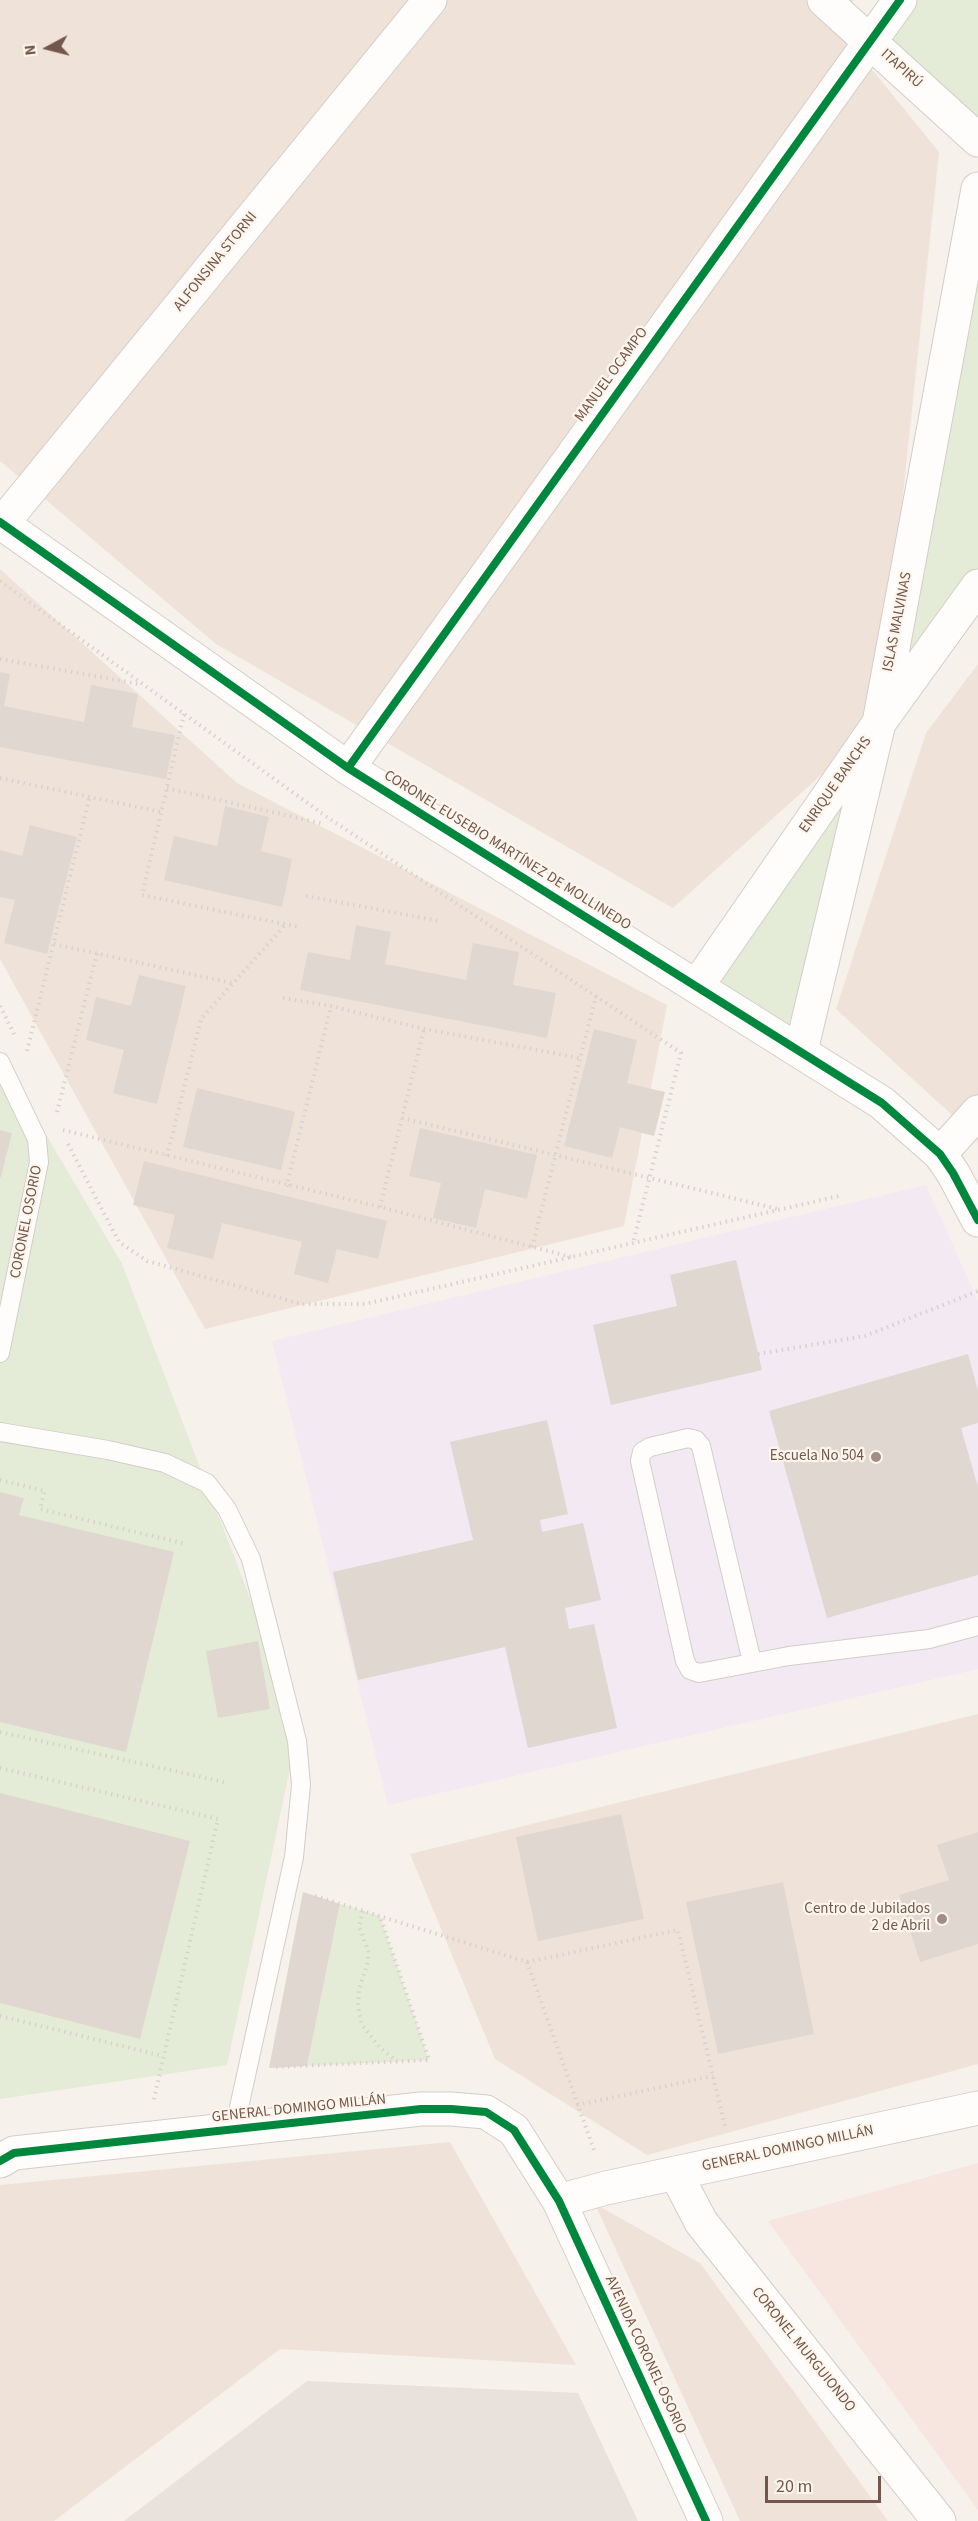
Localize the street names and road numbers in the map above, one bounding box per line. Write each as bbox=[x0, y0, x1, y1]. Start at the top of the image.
street label: ITAPIRÚ bbox=[876, 46, 926, 92]
street label: ALFONSINA STORNI bbox=[170, 209, 262, 315]
street label: MANUEL OCAMPO bbox=[572, 324, 652, 426]
street label: ISLAS MALVINAS bbox=[880, 571, 916, 673]
street label: ENRIQUE BANCHS bbox=[796, 733, 876, 837]
street label: CORONEL EUSEBIO MARTÍNEZ DE MOLLINEDO bbox=[380, 767, 634, 935]
street label: CORONEL OSORIO bbox=[7, 1164, 47, 1280]
street label: GENERAL DOMINGO MILLÁN bbox=[211, 2091, 387, 2127]
street label: GENERAL DOMINGO MILLÁN bbox=[701, 2122, 875, 2176]
street label: AVENIDA CORONEL OSORIO bbox=[600, 2273, 690, 2437]
street label: CORONEL MURGUIONDO bbox=[747, 2284, 859, 2416]

